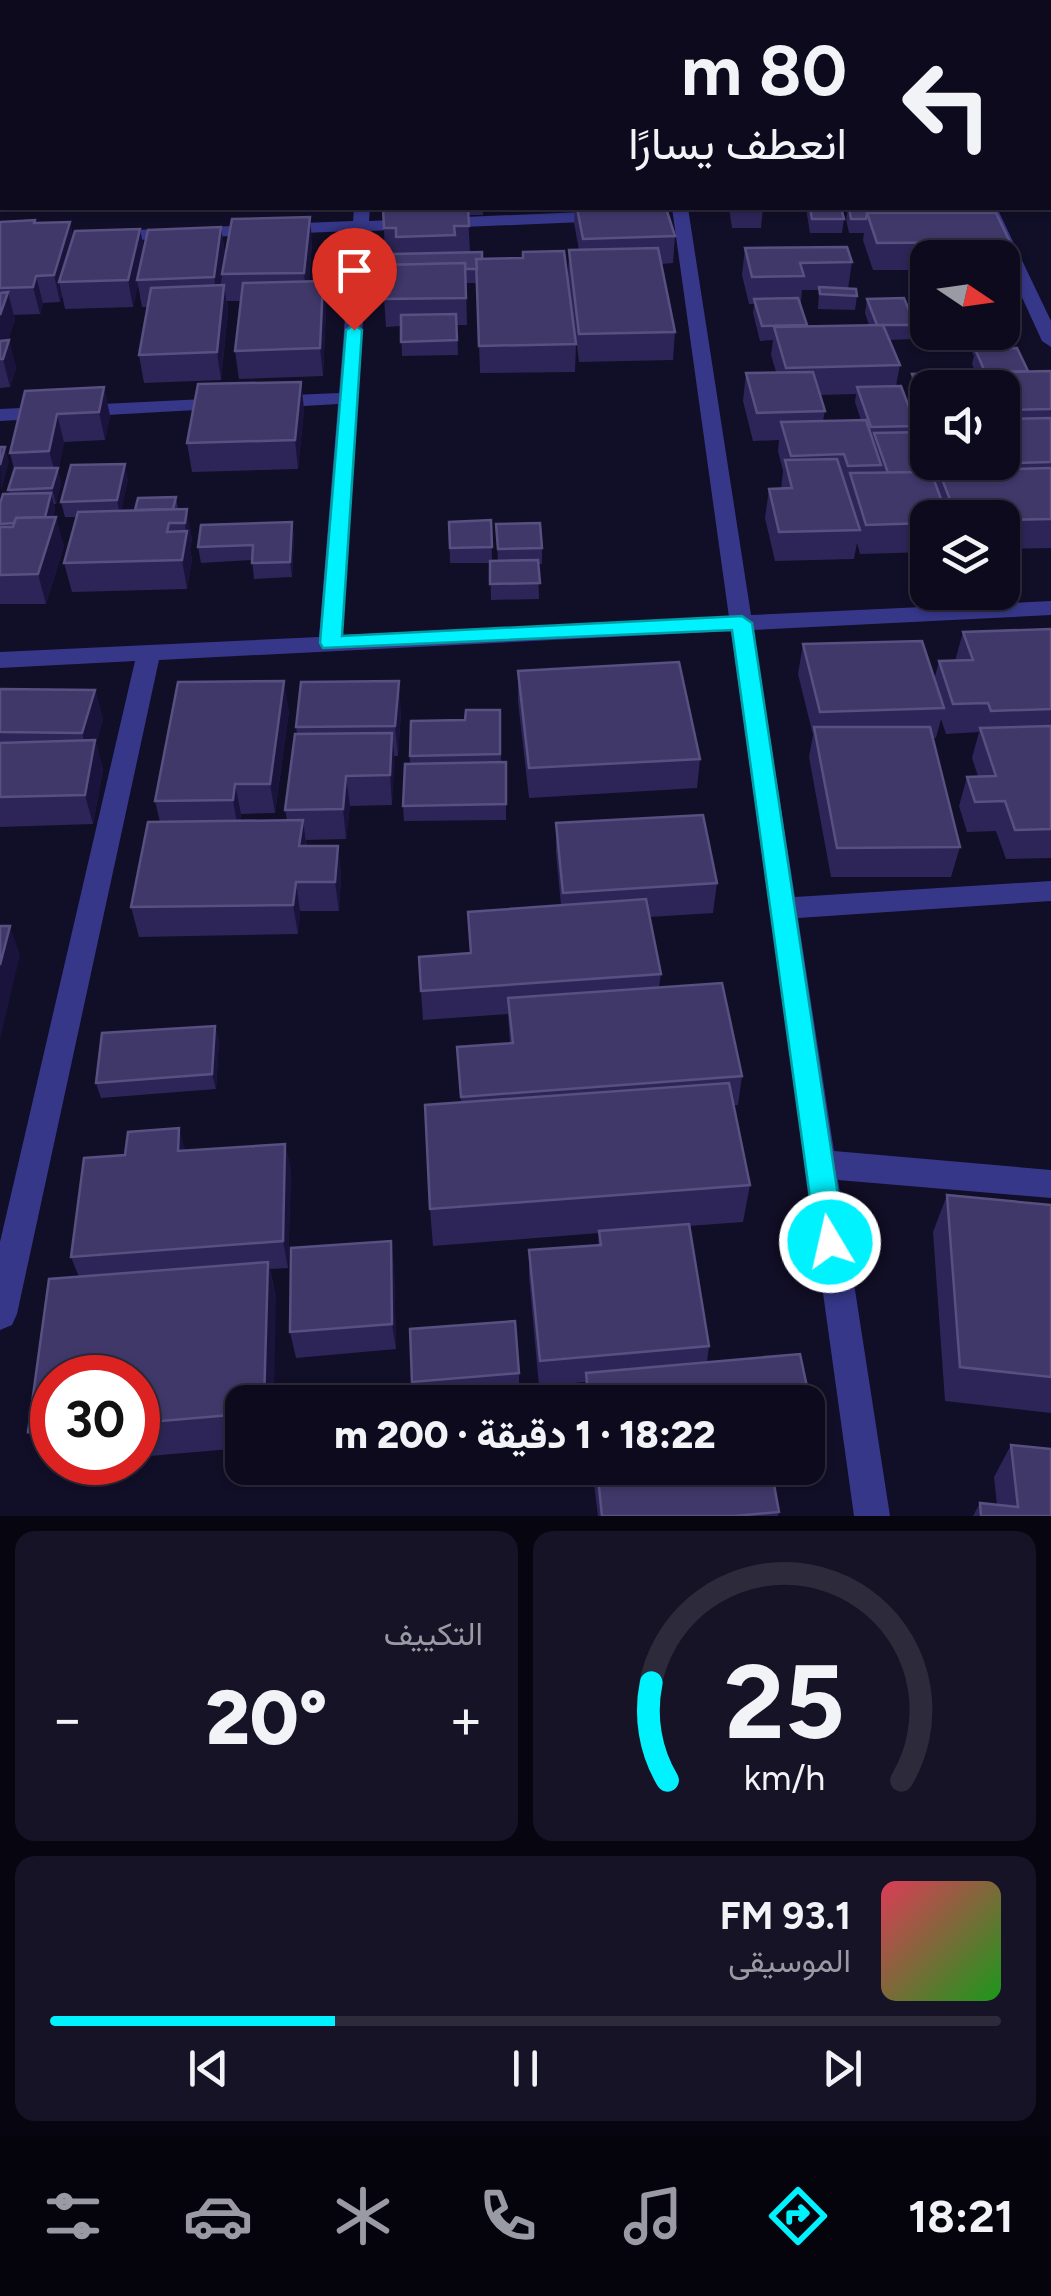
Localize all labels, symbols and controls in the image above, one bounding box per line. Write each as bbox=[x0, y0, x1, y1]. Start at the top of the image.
text: 80 m bbox=[681, 28, 847, 113]
icon: left bbox=[882, 40, 1012, 170]
text: انعطف يسارًا bbox=[628, 116, 847, 170]
pin bbox=[312, 228, 397, 331]
north arrow bbox=[910, 240, 1020, 350]
map controls bbox=[910, 240, 1020, 610]
icon: arrive bbox=[327, 243, 382, 298]
button: sound bbox=[910, 370, 1020, 480]
button: layers bbox=[910, 500, 1020, 610]
position arrow bbox=[778, 1190, 882, 1294]
speed limit sign: 30 bbox=[30, 1355, 160, 1485]
text: 18:22 · 1 دقيقة · 200 m bbox=[334, 1412, 716, 1458]
text: التكييف bbox=[384, 1615, 483, 1653]
text: 25 bbox=[724, 1639, 845, 1764]
text: 20° bbox=[206, 1673, 327, 1763]
text: − bbox=[50, 1686, 84, 1752]
text: + bbox=[449, 1686, 483, 1752]
text: km/h bbox=[744, 1756, 825, 1799]
text: 93.1 FM bbox=[720, 1893, 851, 1939]
text: الموسيقى bbox=[728, 1942, 851, 1980]
icon: previous bbox=[181, 2041, 236, 2096]
icon: pause bbox=[498, 2041, 553, 2096]
icon: next bbox=[815, 2041, 870, 2096]
icon: filters bbox=[38, 2181, 108, 2251]
icon: car bbox=[183, 2181, 253, 2251]
icon: climate bbox=[328, 2181, 398, 2251]
icon: phone bbox=[473, 2181, 543, 2251]
icon: music bbox=[618, 2181, 688, 2251]
icon: directions bbox=[763, 2181, 833, 2251]
text: 18:21 bbox=[908, 2189, 1013, 2243]

